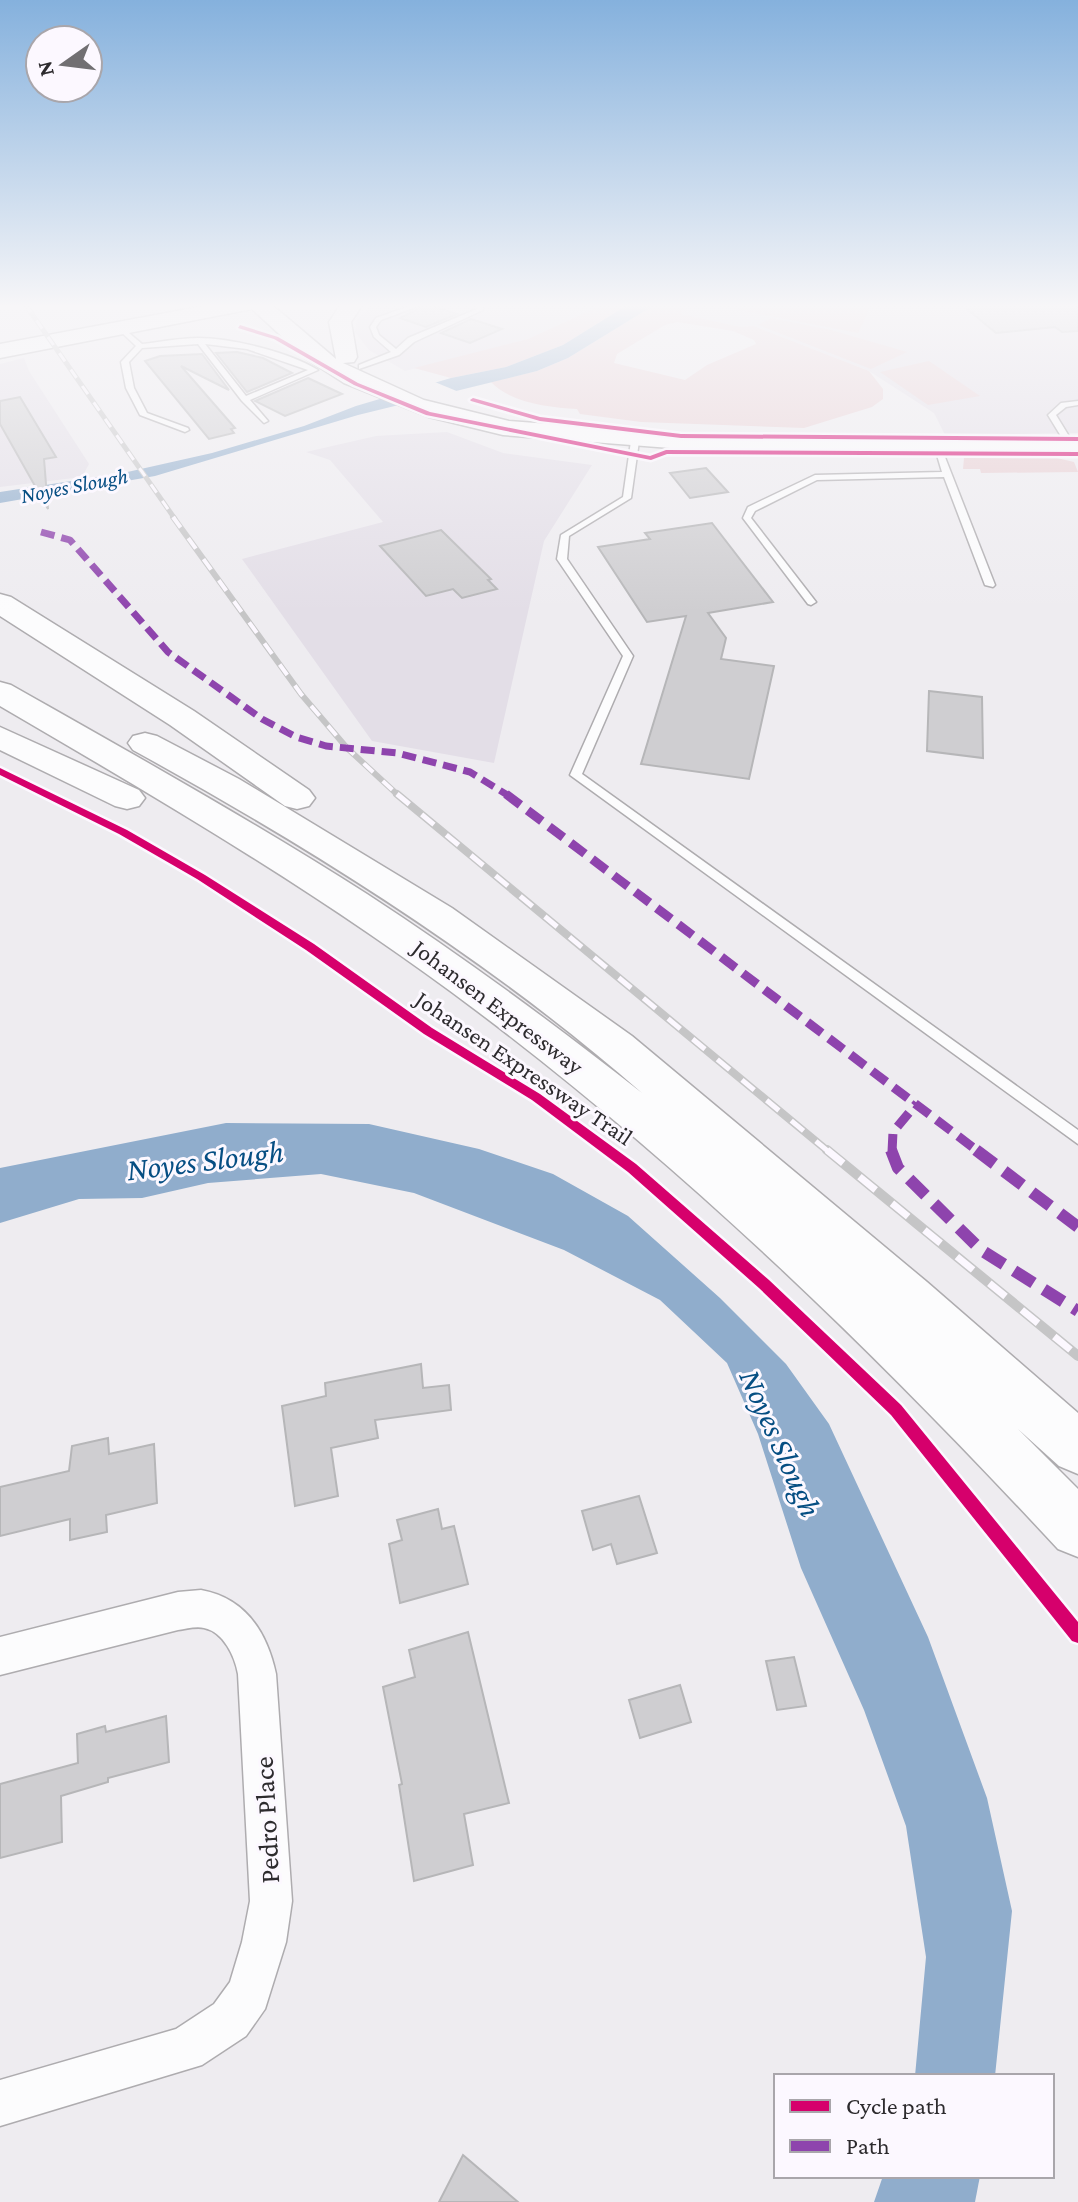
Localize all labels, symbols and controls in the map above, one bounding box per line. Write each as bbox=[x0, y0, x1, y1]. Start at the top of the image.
north arrow bbox=[24, 24, 104, 104]
text: N bbox=[31, 58, 59, 79]
water label: Noyes Slough bbox=[18, 463, 130, 508]
street label: Johansen Expressway bbox=[406, 932, 590, 1080]
street label: Johansen Expressway Trail bbox=[409, 984, 638, 1150]
water label: Noyes Slough bbox=[124, 1133, 286, 1187]
water label: Noyes Slough bbox=[732, 1364, 830, 1522]
street label: Pedro Place bbox=[248, 1756, 285, 1884]
legend bbox=[774, 2074, 1054, 2178]
text: Cycle path bbox=[846, 2092, 947, 2119]
text: Path bbox=[846, 2132, 890, 2159]

